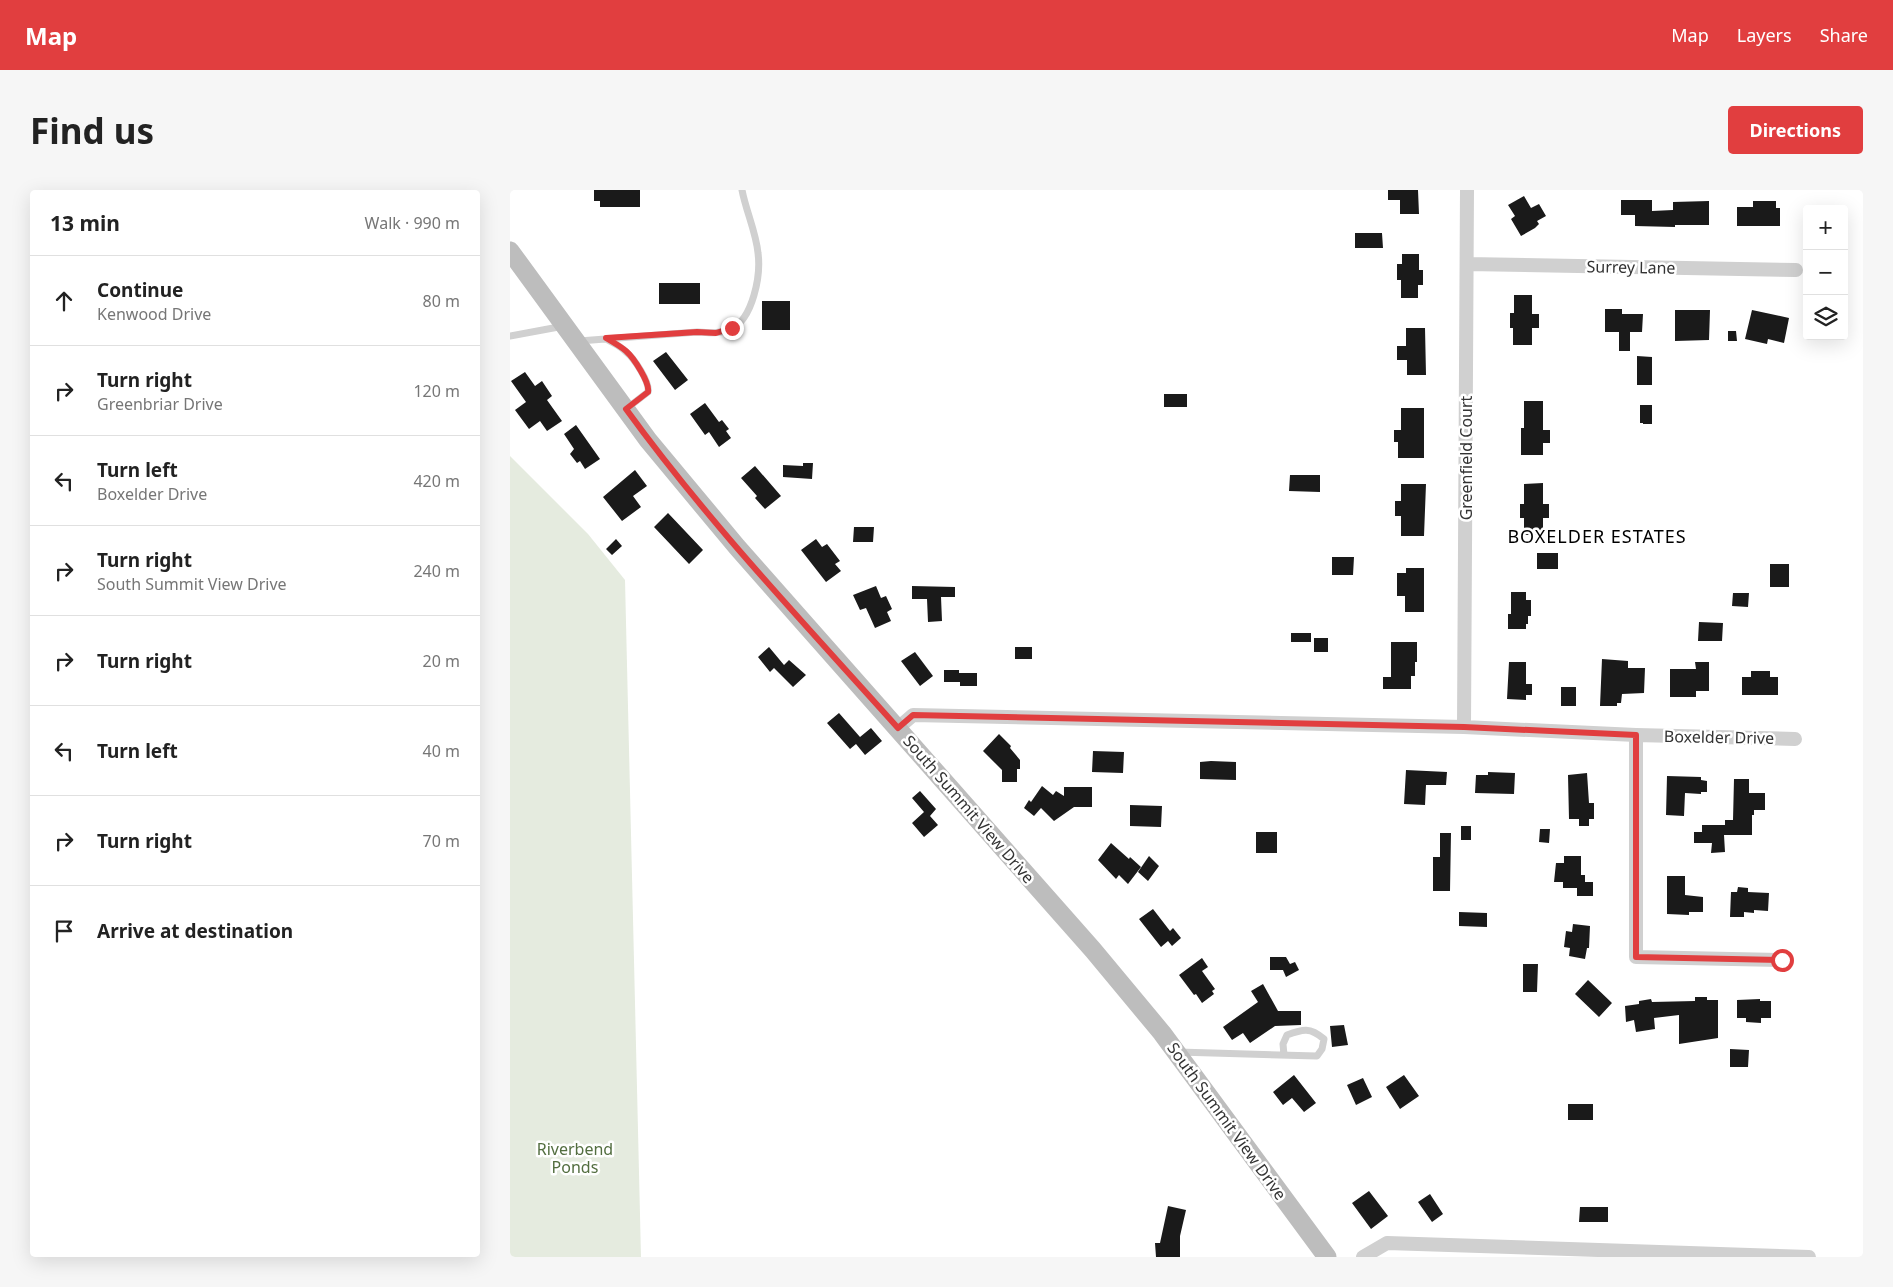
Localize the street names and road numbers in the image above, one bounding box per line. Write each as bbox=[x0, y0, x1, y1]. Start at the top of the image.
street label: Surrey Lane bbox=[1586, 255, 1676, 279]
street label: Greenfield Court bbox=[1455, 395, 1477, 520]
street label: Boxelder Drive bbox=[1664, 725, 1774, 749]
street label: South Summit View Drive bbox=[899, 730, 1039, 888]
street label: South Summit View Drive bbox=[1162, 1038, 1292, 1204]

